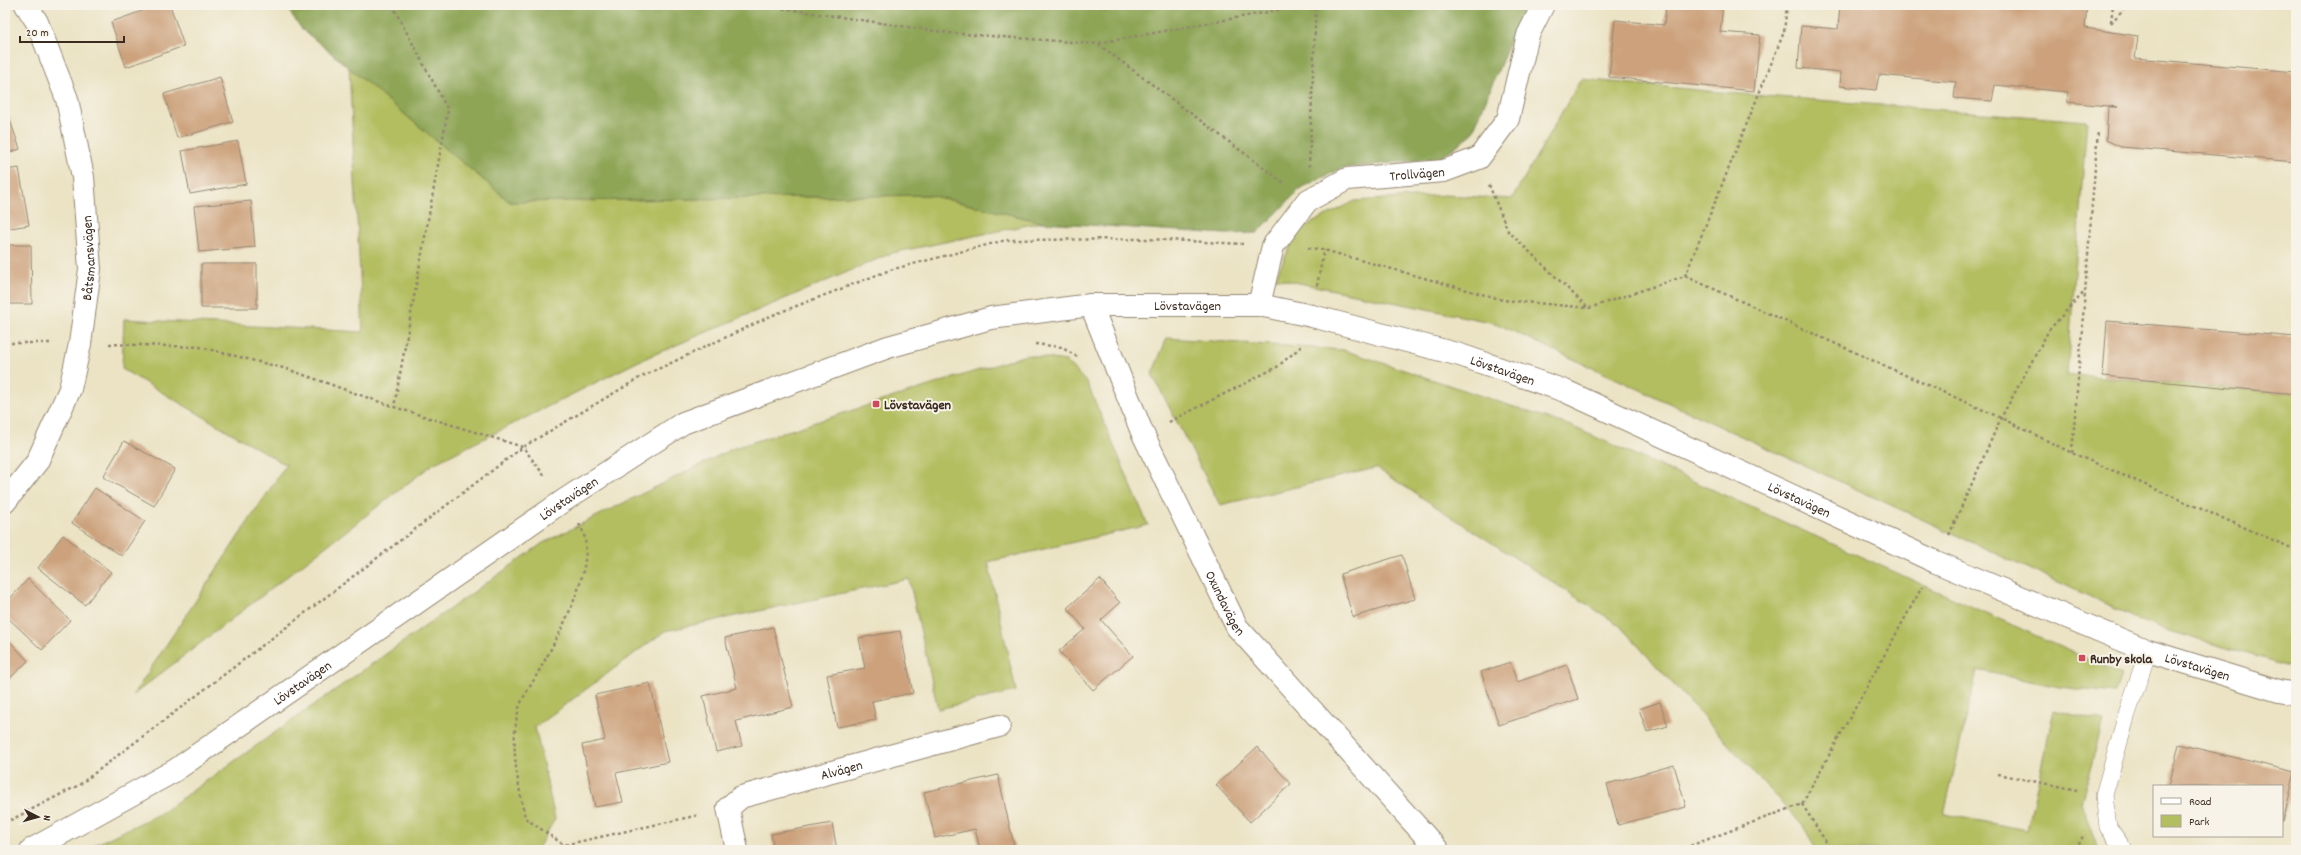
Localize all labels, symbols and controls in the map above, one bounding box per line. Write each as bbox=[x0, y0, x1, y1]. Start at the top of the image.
scale bar bbox=[20, 18, 124, 44]
text: 20 m bbox=[26, 25, 49, 42]
street label: Trollvägen bbox=[1389, 163, 1446, 187]
street label: Båtsmansvägen bbox=[78, 215, 102, 302]
street label: Lövstavägen bbox=[1154, 297, 1221, 317]
street label: Lövstavägen bbox=[1467, 351, 1537, 392]
place label: Lövstavägen bbox=[884, 396, 952, 416]
marker: Lövstavägen bbox=[871, 399, 881, 409]
street label: Lövstavägen bbox=[536, 473, 603, 527]
street label: Lövstavägen bbox=[1764, 478, 1833, 524]
street label: Oxundavägen bbox=[1199, 568, 1249, 641]
street label: Lövstavägen bbox=[2162, 649, 2232, 687]
place label: Runby skola bbox=[2090, 650, 2153, 670]
marker: Runby skola bbox=[2077, 653, 2087, 663]
street label: Lövstavägen bbox=[270, 657, 336, 711]
street label: Alvägen bbox=[819, 756, 865, 787]
legend bbox=[2153, 785, 2283, 837]
text: Road bbox=[2189, 794, 2211, 811]
north arrow bbox=[18, 797, 58, 837]
text: N bbox=[38, 814, 54, 822]
text: Park bbox=[2189, 814, 2210, 831]

